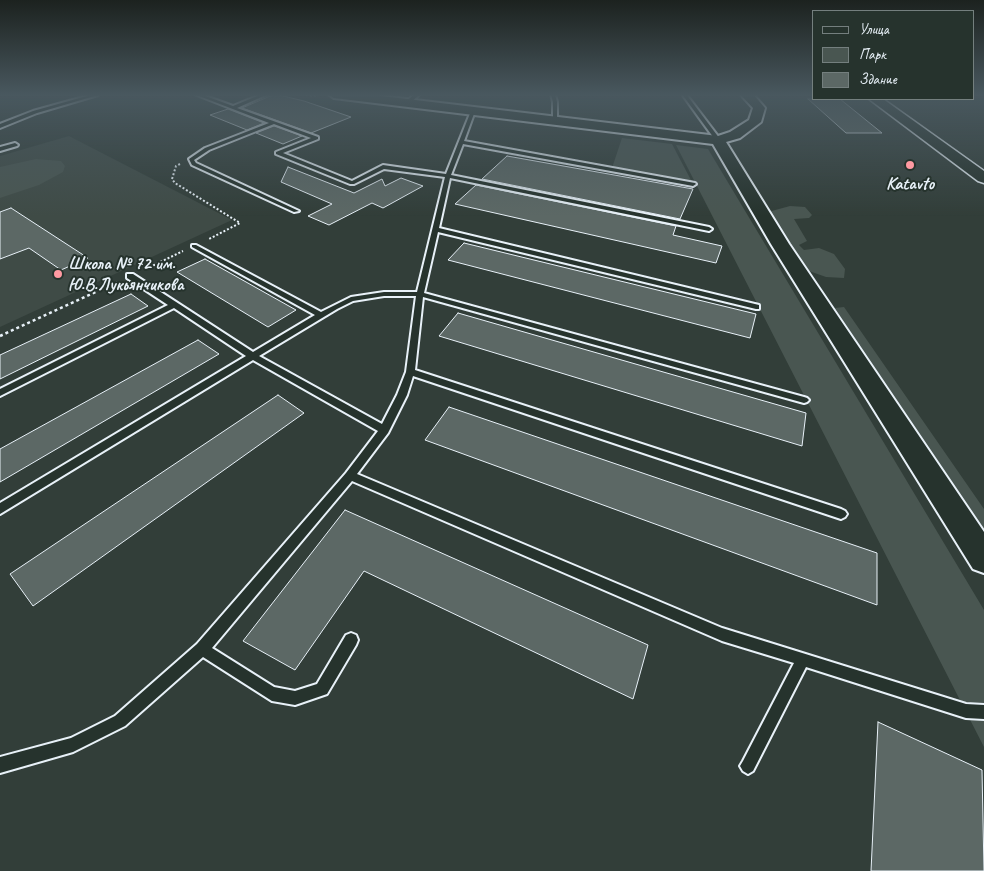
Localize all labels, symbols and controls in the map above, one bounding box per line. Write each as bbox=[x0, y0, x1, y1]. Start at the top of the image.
legend bbox=[812, 10, 974, 100]
text: Улица bbox=[859, 20, 889, 39]
text: Парк bbox=[859, 45, 886, 64]
text: Здание bbox=[859, 70, 897, 89]
marker: Katavto bbox=[904, 159, 916, 171]
place label: Katavto bbox=[886, 173, 934, 195]
place label: Школа № 72 им. Ю.В.Лукьянчикова bbox=[68, 253, 184, 296]
marker: Школа № 72 им. Ю.В.Лукьянчикова bbox=[52, 268, 64, 280]

